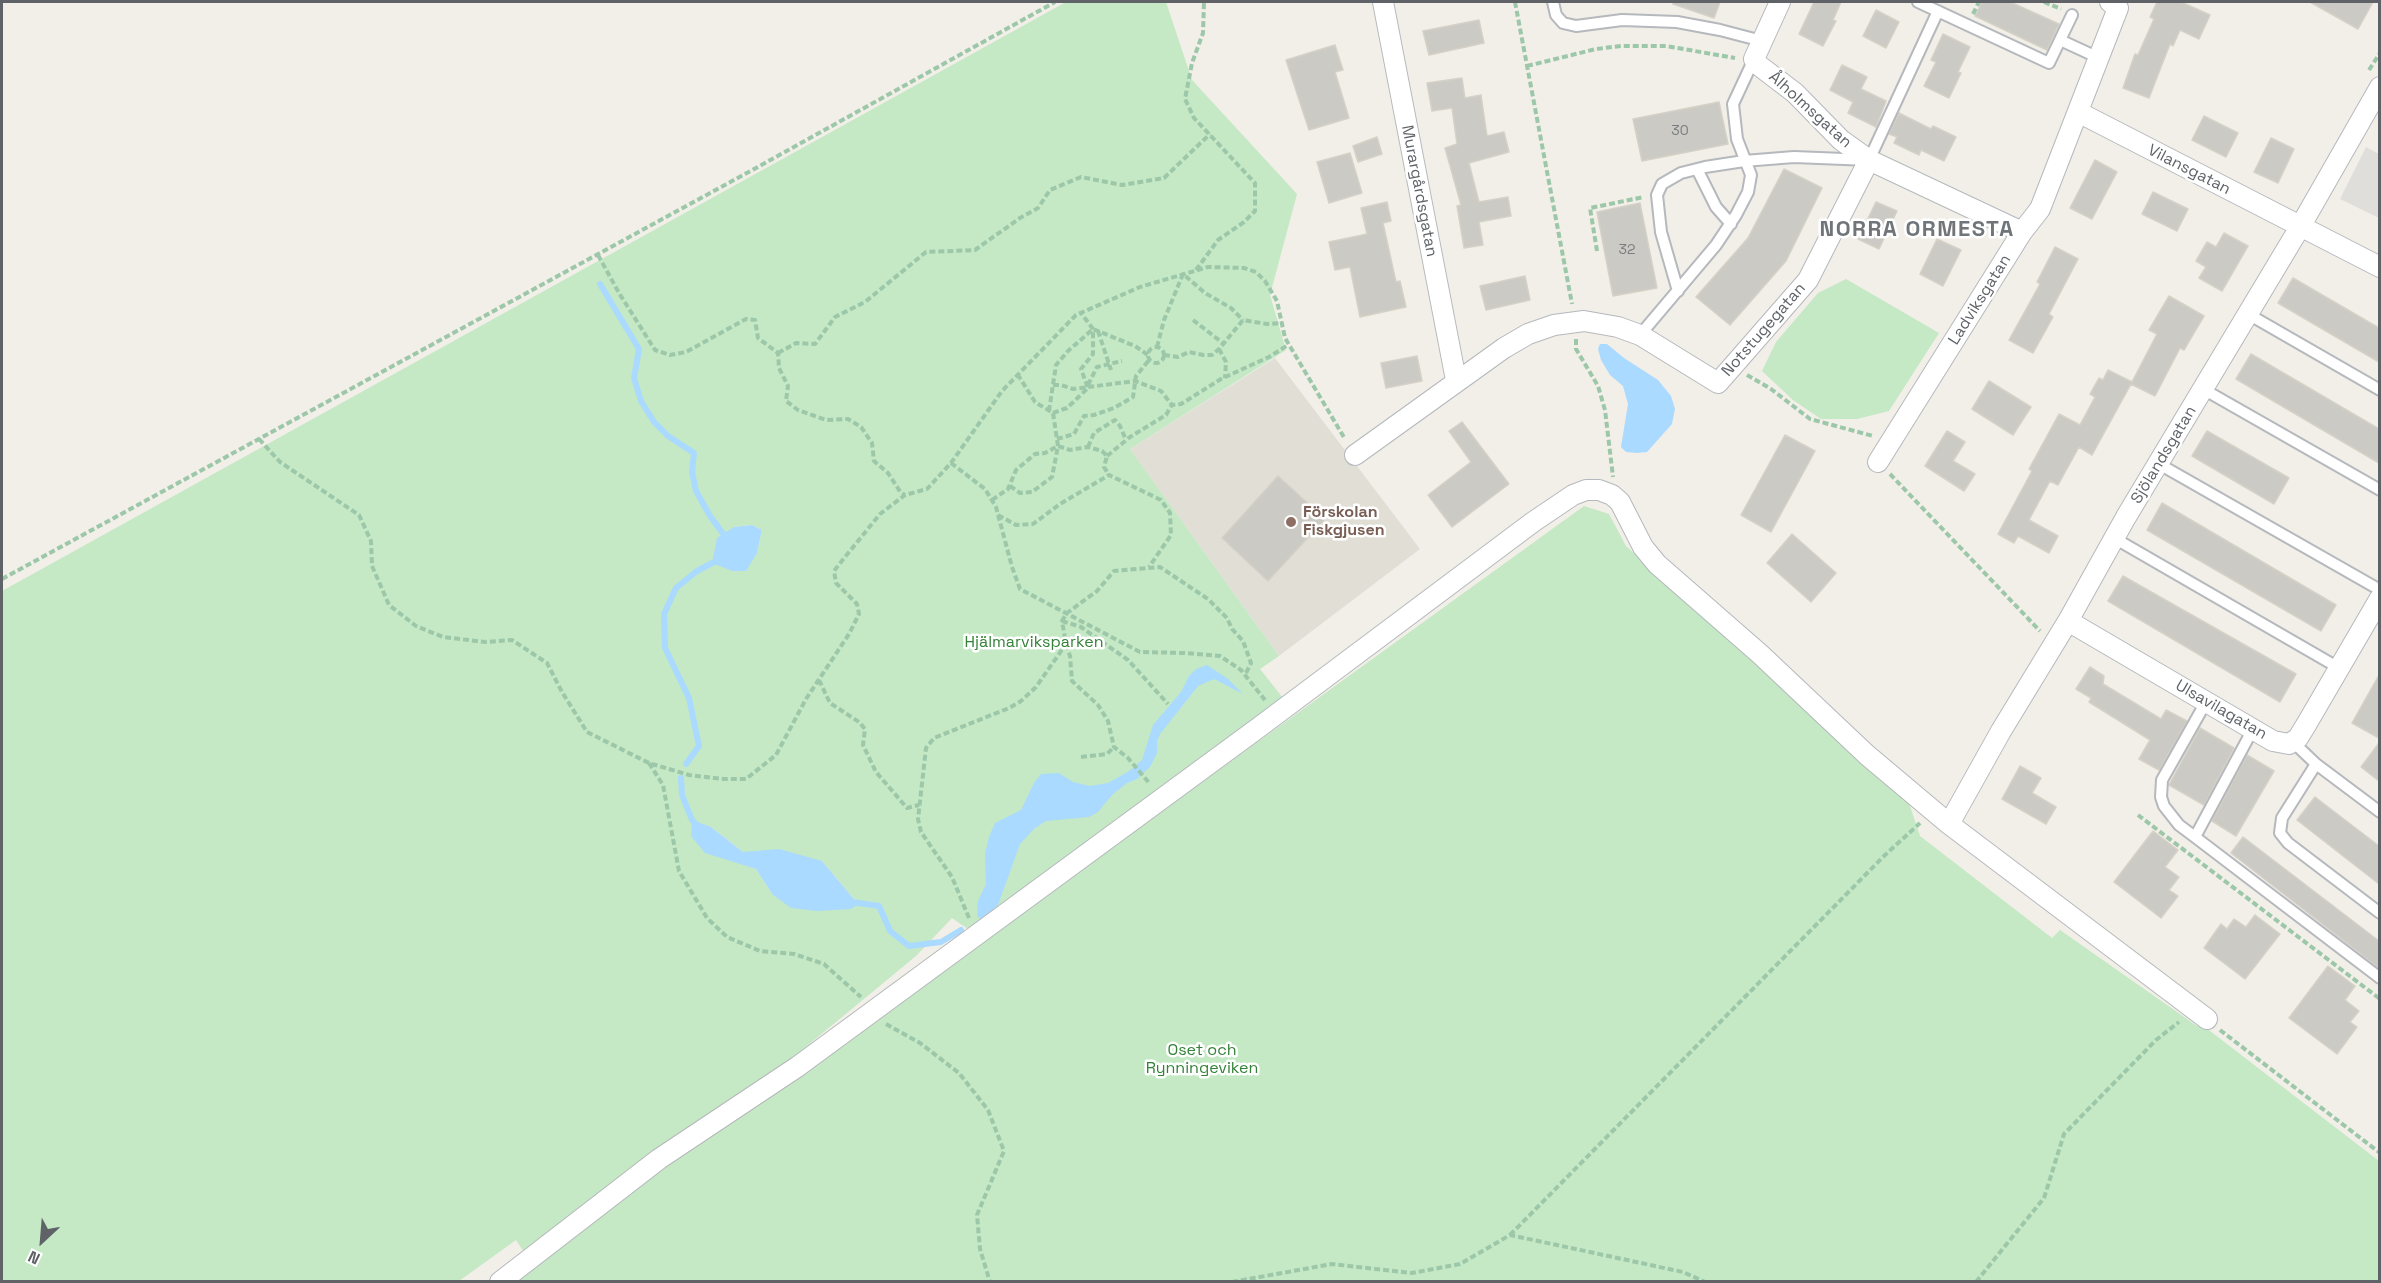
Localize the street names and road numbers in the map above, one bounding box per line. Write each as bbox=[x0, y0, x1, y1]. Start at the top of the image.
street label: Ålholmsgatan bbox=[1765, 68, 1855, 152]
street label: Murargårdsgatan bbox=[1397, 124, 1441, 258]
street label: Vilansgatan bbox=[2144, 141, 2234, 199]
street label: Ladviksgatan bbox=[1945, 251, 2015, 349]
street label: Notstugegatan bbox=[1718, 279, 1810, 381]
street label: Sjölandsgatan bbox=[2127, 403, 2201, 507]
street label: Ulsavilagatan bbox=[2172, 676, 2270, 744]

